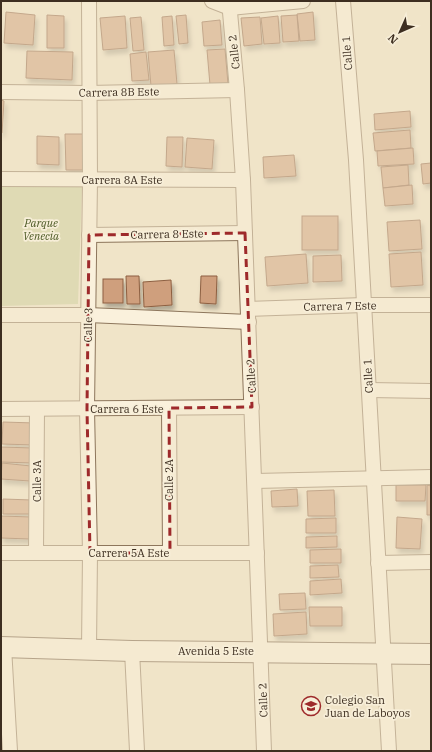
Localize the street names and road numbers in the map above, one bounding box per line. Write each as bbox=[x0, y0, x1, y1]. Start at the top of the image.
street label: Calle 2 bbox=[225, 34, 243, 70]
street label: Calle 1 bbox=[339, 35, 355, 71]
street label: Carrera 8B Este bbox=[79, 84, 160, 100]
street label: Carrera 8A Este bbox=[82, 173, 163, 187]
street label: Carrera 8 Este bbox=[130, 226, 204, 242]
street label: Carrera 7 Este bbox=[303, 298, 377, 314]
street label: Calle 3 bbox=[81, 308, 95, 342]
street label: Calle 2 bbox=[243, 358, 259, 394]
street label: Calle 1 bbox=[360, 358, 376, 394]
street label: Carrera 6 Este bbox=[90, 402, 164, 416]
street label: Calle 2A bbox=[162, 458, 176, 501]
street label: Calle 3A bbox=[30, 459, 44, 502]
street label: Carrera 5A Este bbox=[89, 546, 170, 560]
street label: Avenida 5 Este bbox=[178, 644, 254, 658]
street label: Calle 2 bbox=[255, 682, 271, 718]

